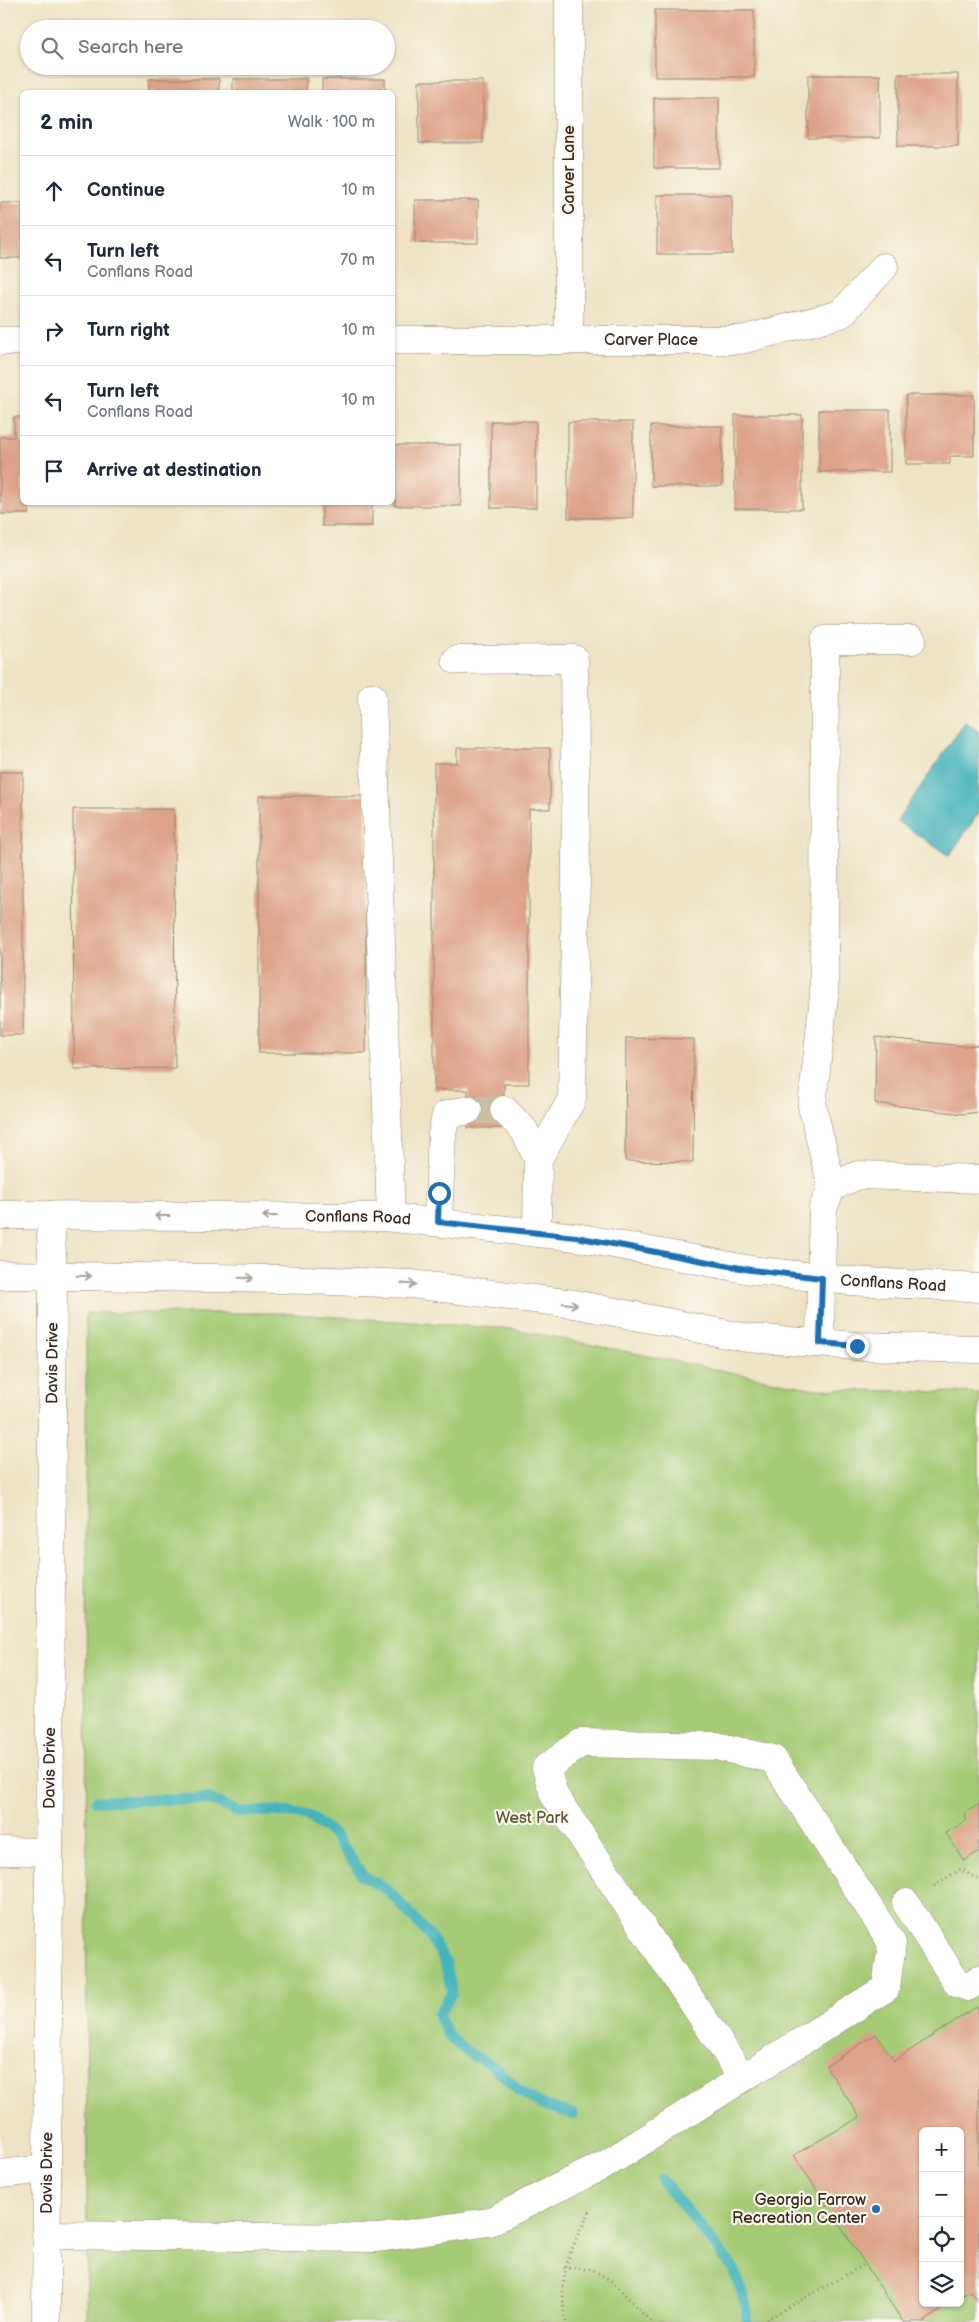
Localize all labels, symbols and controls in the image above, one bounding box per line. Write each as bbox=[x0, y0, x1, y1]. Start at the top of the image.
search box bbox=[20, 20, 395, 75]
icon: search bbox=[38, 34, 66, 62]
text: Search here bbox=[78, 36, 183, 59]
text: 2 min bbox=[40, 110, 93, 135]
text: Walk · 100 m bbox=[288, 113, 375, 132]
street label: Carver Lane bbox=[560, 125, 579, 215]
icon: ahead bbox=[40, 177, 68, 205]
text: Continue bbox=[87, 179, 165, 202]
text: 10 m bbox=[342, 181, 375, 200]
text: Turn left bbox=[87, 240, 159, 263]
icon: left bbox=[40, 247, 68, 275]
text: 70 m bbox=[340, 251, 375, 270]
text: Conflans Road bbox=[87, 263, 193, 282]
icon: right bbox=[40, 317, 68, 345]
text: Turn right bbox=[87, 319, 170, 342]
text: 10 m bbox=[342, 321, 375, 340]
street label: Carver Place bbox=[604, 331, 698, 350]
text: Turn left bbox=[87, 380, 159, 403]
icon: left bbox=[40, 387, 68, 415]
text: 10 m bbox=[342, 391, 375, 410]
text: Conflans Road bbox=[87, 403, 193, 422]
icon: arrive bbox=[40, 457, 68, 485]
text: Arrive at destination bbox=[87, 459, 262, 482]
route start bbox=[428, 1182, 451, 1205]
street label: Conflans Road bbox=[305, 1207, 412, 1229]
one-way arrow bbox=[154, 1211, 170, 1221]
one-way arrow bbox=[263, 1211, 279, 1221]
street label: Conflans Road bbox=[839, 1270, 947, 1296]
one-way arrow bbox=[75, 1271, 91, 1281]
one-way arrow bbox=[238, 1273, 254, 1283]
one-way arrow bbox=[400, 1280, 416, 1289]
one-way arrow bbox=[562, 1299, 578, 1309]
street label: Davis Drive bbox=[43, 1322, 62, 1404]
route end bbox=[846, 1335, 869, 1358]
street label: Davis Drive bbox=[40, 1727, 59, 1809]
park label: West Park bbox=[496, 1809, 568, 1828]
map controls bbox=[919, 2127, 964, 2307]
button: + bbox=[919, 2127, 964, 2172]
street label: Davis Drive bbox=[37, 2132, 57, 2214]
button: − bbox=[919, 2172, 964, 2217]
place label: Georgia Farrow Recreation Center bbox=[732, 2191, 866, 2228]
marker: Georgia Farrow Recreation Center bbox=[870, 2203, 882, 2215]
button: locate bbox=[919, 2217, 964, 2262]
button: layers bbox=[919, 2262, 964, 2307]

